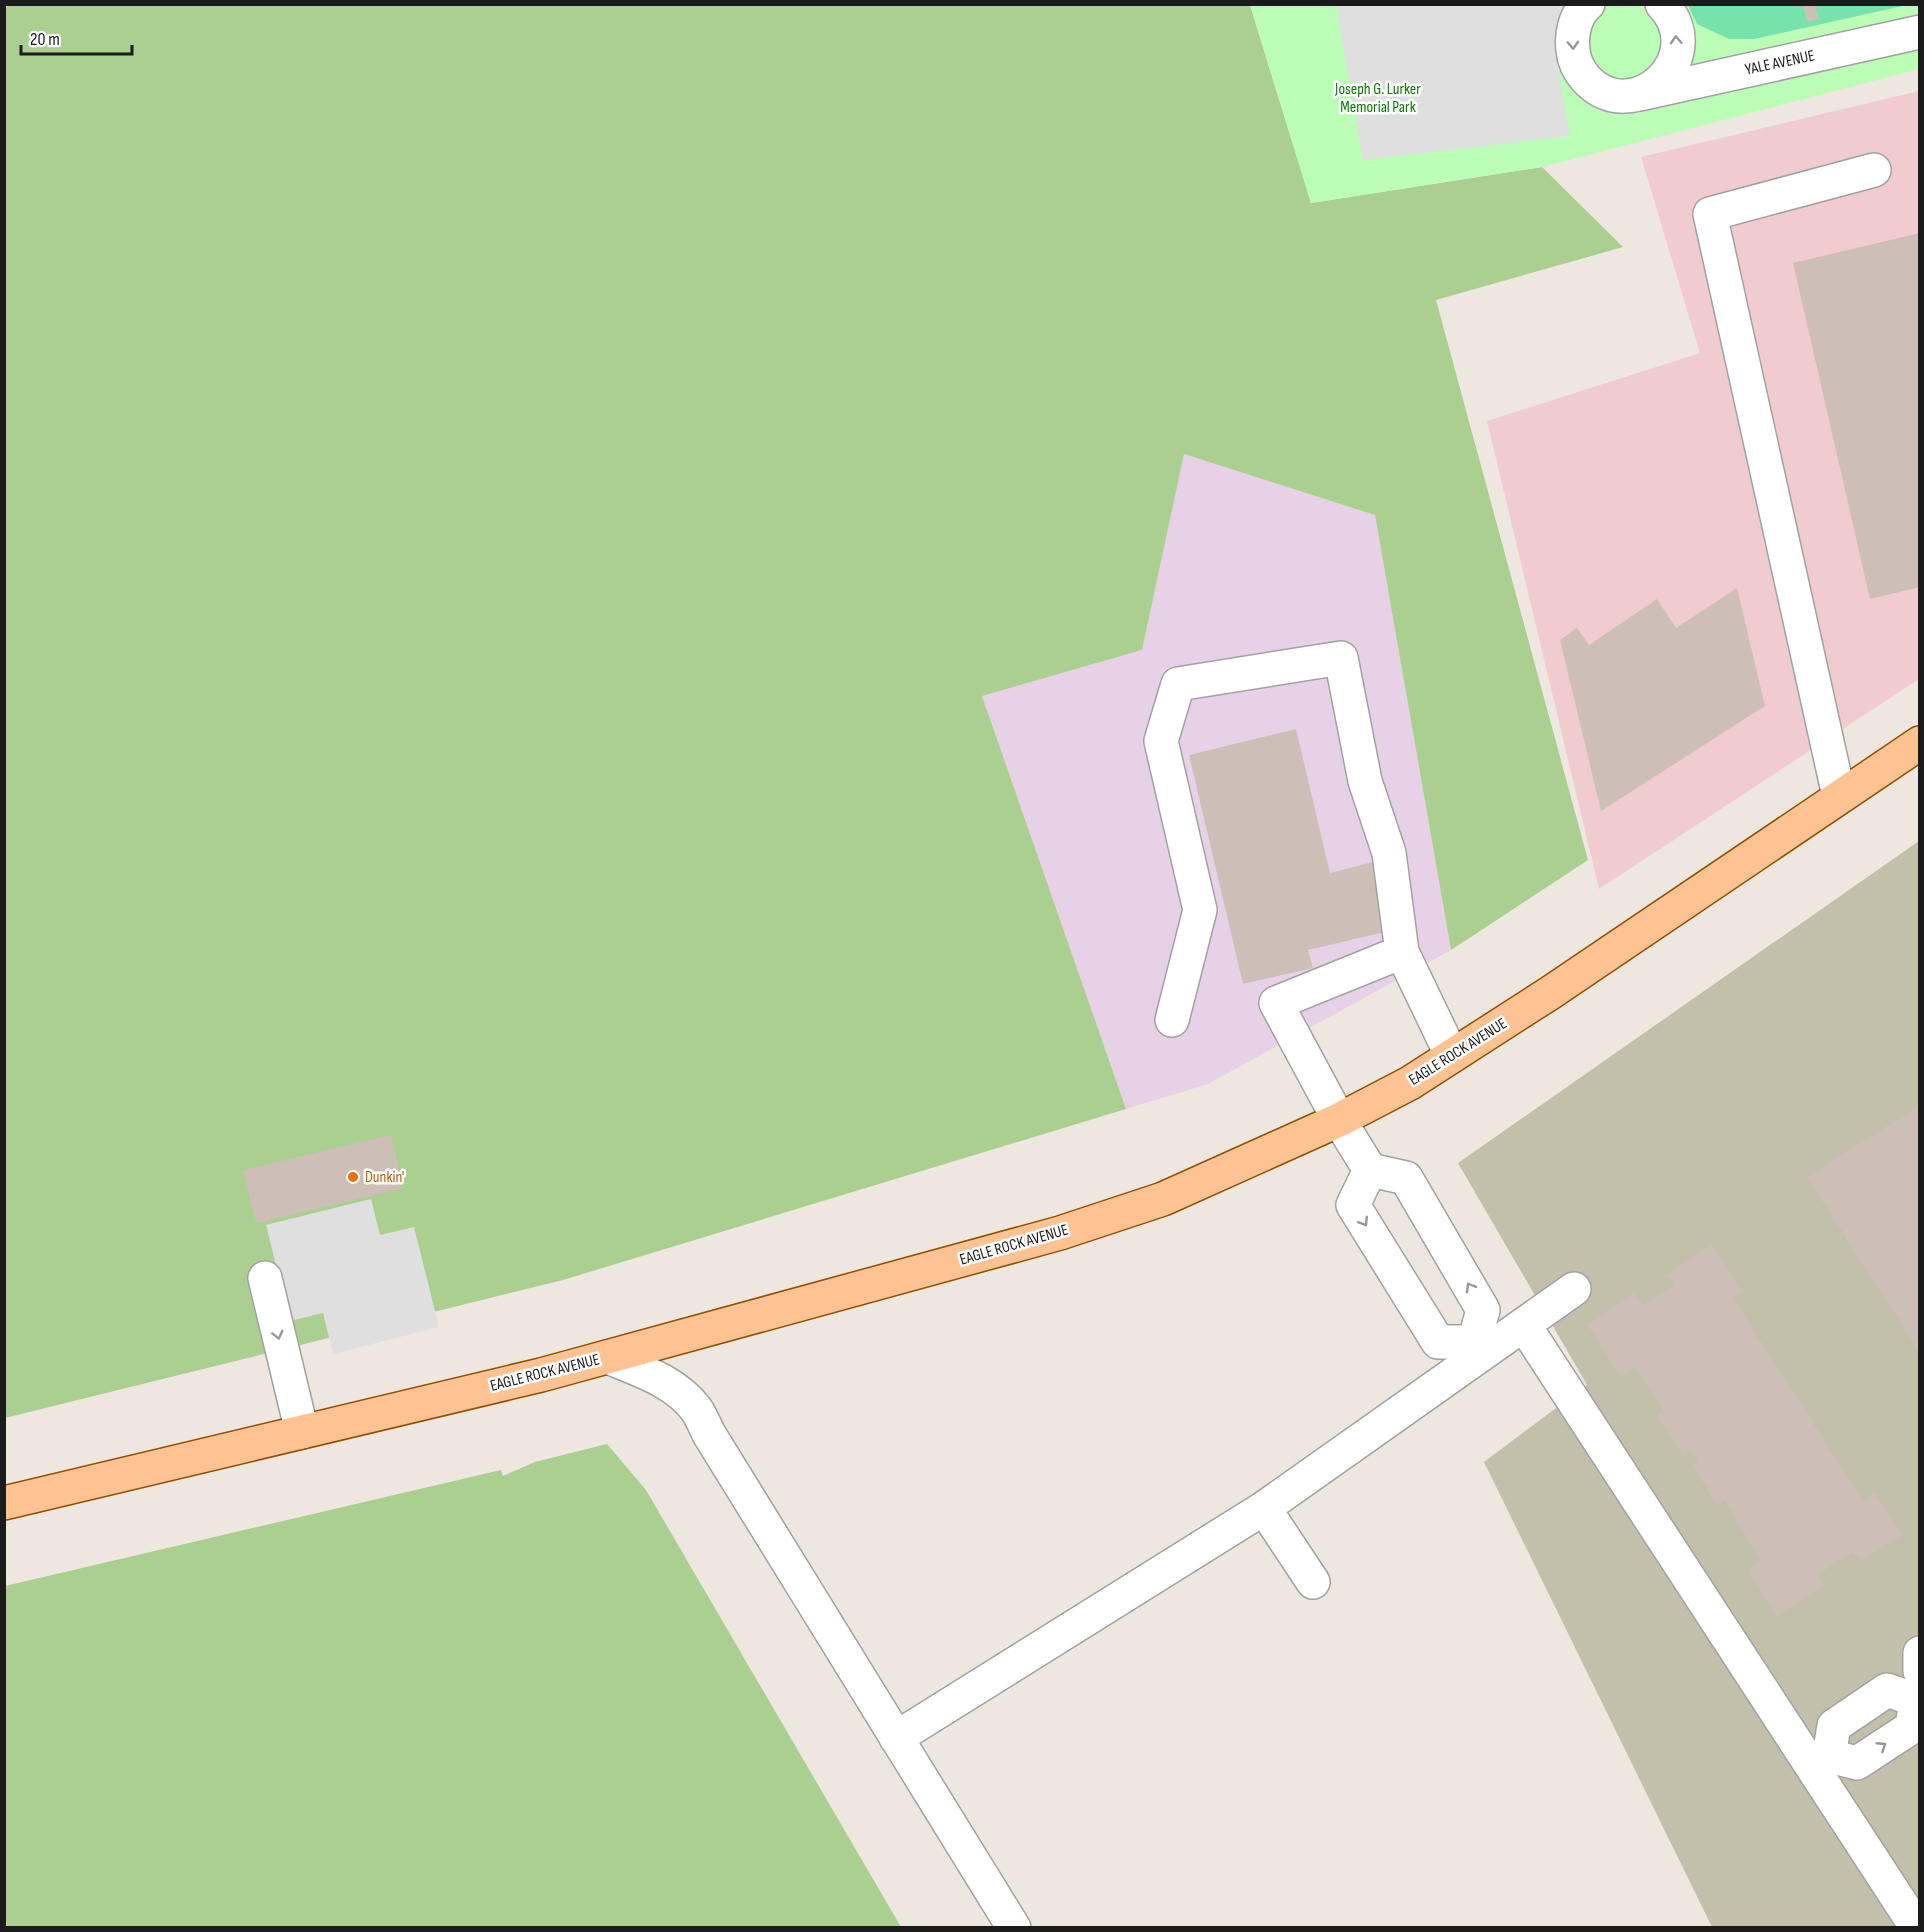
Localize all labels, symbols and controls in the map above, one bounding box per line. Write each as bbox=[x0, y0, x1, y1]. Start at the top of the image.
scale bar bbox=[21, 18, 132, 56]
text: 20 m bbox=[30, 29, 60, 50]
one-way arrow bbox=[1670, 35, 1683, 44]
one-way arrow bbox=[1567, 41, 1579, 50]
street label: YALE AVENUE bbox=[1743, 46, 1817, 80]
park label: Joseph G. Lurker Memorial Park bbox=[1334, 80, 1421, 117]
street label: EAGLE ROCK AVENUE bbox=[1406, 1014, 1510, 1090]
place label: Dunkin' bbox=[365, 1168, 404, 1187]
marker: Dunkin' bbox=[346, 1170, 360, 1184]
one-way arrow bbox=[1356, 1216, 1368, 1226]
street label: EAGLE ROCK AVENUE bbox=[958, 1220, 1070, 1270]
one-way arrow bbox=[1465, 1283, 1477, 1293]
one-way arrow bbox=[271, 1329, 284, 1339]
street label: EAGLE ROCK AVENUE bbox=[488, 1350, 602, 1396]
one-way arrow bbox=[1876, 1742, 1886, 1754]

